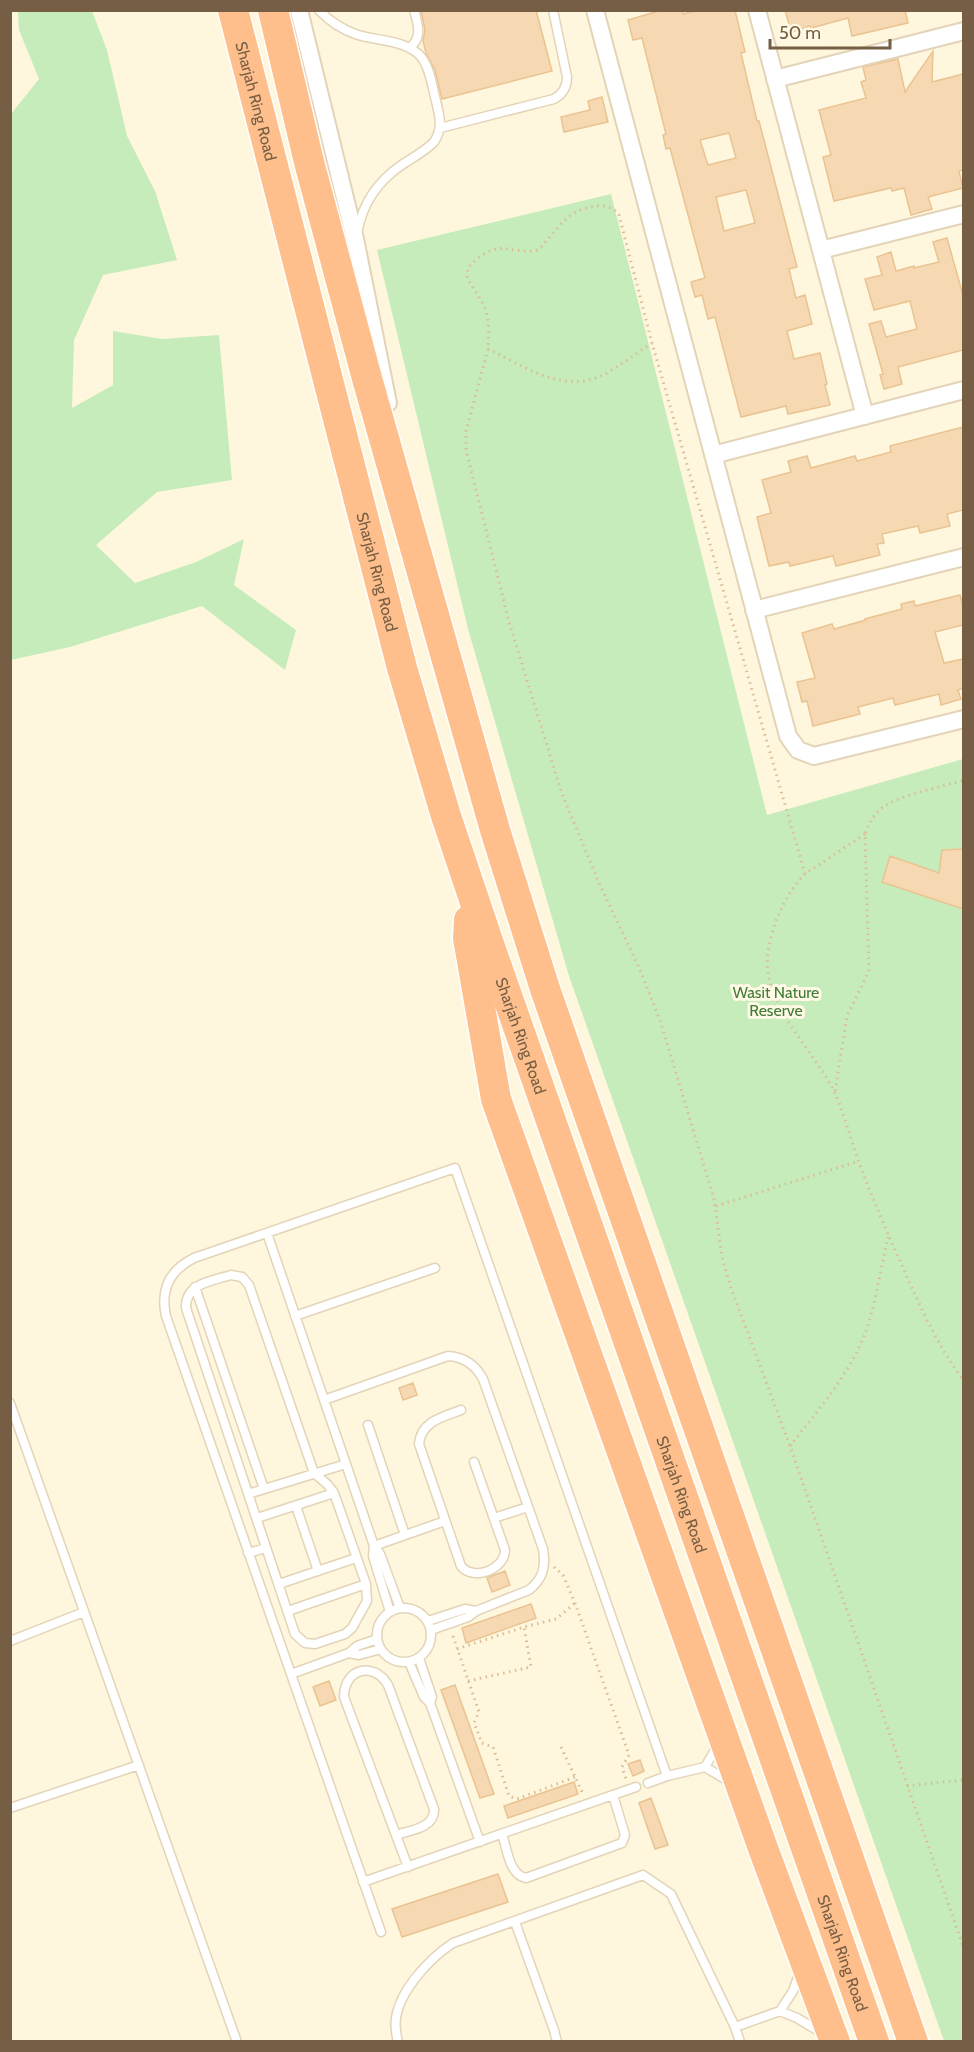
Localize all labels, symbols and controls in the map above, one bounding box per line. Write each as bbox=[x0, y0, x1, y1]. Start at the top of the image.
scale bar bbox=[770, 12, 890, 50]
text: 50 m bbox=[779, 22, 821, 44]
street label: Sharjah Ring Road bbox=[231, 40, 280, 163]
street label: Sharjah Ring Road bbox=[352, 510, 401, 633]
street label: Sharjah Ring Road bbox=[491, 975, 550, 1097]
park label: Wasit Nature Reserve bbox=[733, 983, 819, 1020]
street label: Sharjah Ring Road bbox=[652, 1434, 711, 1555]
street label: Sharjah Ring Road bbox=[813, 1892, 872, 2014]

